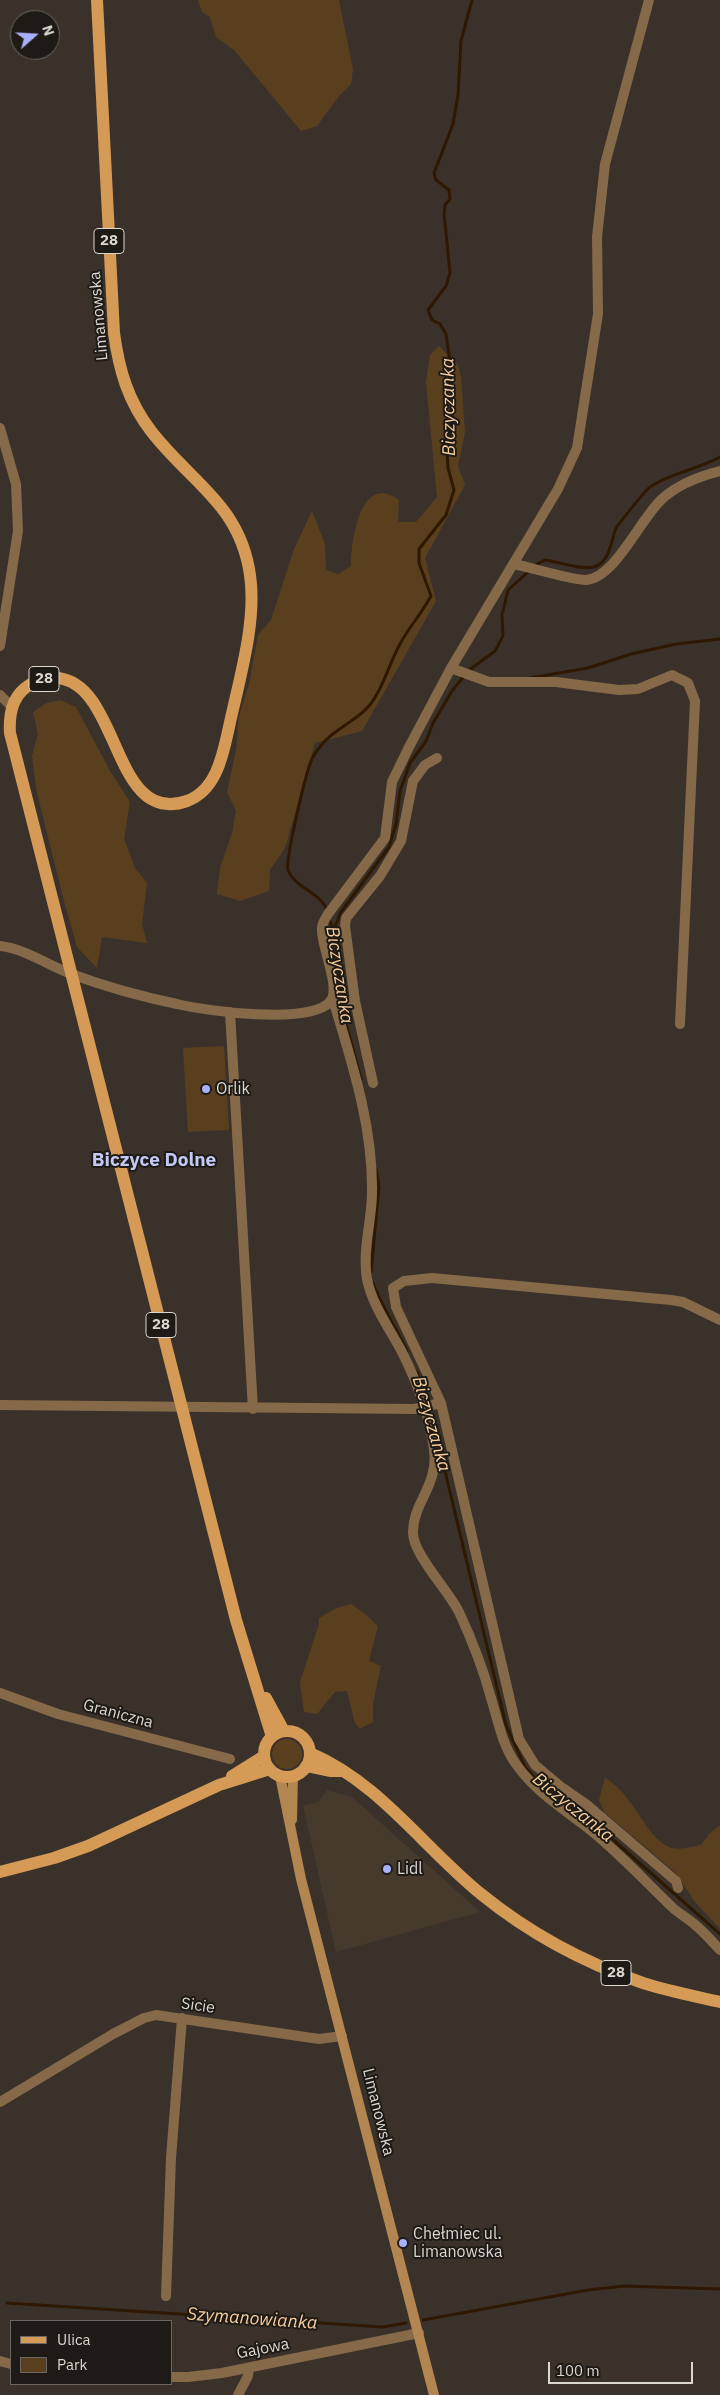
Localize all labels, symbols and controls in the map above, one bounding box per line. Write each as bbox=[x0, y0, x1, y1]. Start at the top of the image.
north arrow bbox=[10, 10, 60, 60]
text: N bbox=[38, 23, 58, 38]
road number: 28 bbox=[94, 228, 124, 254]
street label: Limanowska bbox=[86, 271, 112, 361]
water label: Biczyczanka bbox=[437, 358, 461, 456]
road number: 28 bbox=[29, 666, 59, 692]
water label: Biczyczanka bbox=[321, 925, 357, 1025]
place label: Orlik bbox=[216, 1079, 250, 1099]
marker: Orlik bbox=[200, 1083, 212, 1095]
district label: Biczyce Dolne bbox=[92, 1150, 216, 1172]
road number: 28 bbox=[146, 1312, 176, 1338]
water label: Biczyczanka bbox=[407, 1374, 455, 1474]
street label: Graniczna bbox=[81, 1695, 155, 1733]
water label: Biczyczanka bbox=[528, 1769, 618, 1847]
place label: Lidl bbox=[397, 1859, 423, 1879]
marker: Lidl bbox=[381, 1863, 393, 1875]
road number: 28 bbox=[601, 1960, 631, 1986]
street label: Sicie bbox=[180, 1994, 216, 2018]
street label: Limanowska bbox=[358, 2066, 398, 2158]
place label: Chełmiec ul. Limanowska bbox=[413, 2224, 502, 2262]
marker: Chełmiec ul. Limanowska bbox=[397, 2237, 409, 2249]
water label: Szymanowianka bbox=[186, 2304, 318, 2334]
legend bbox=[10, 2320, 172, 2385]
text: Ulica bbox=[57, 2330, 91, 2349]
street label: Gajowa bbox=[235, 2334, 291, 2364]
scale bar bbox=[550, 2352, 695, 2384]
text: Park bbox=[57, 2355, 87, 2374]
text: 100 m bbox=[556, 2361, 600, 2380]

